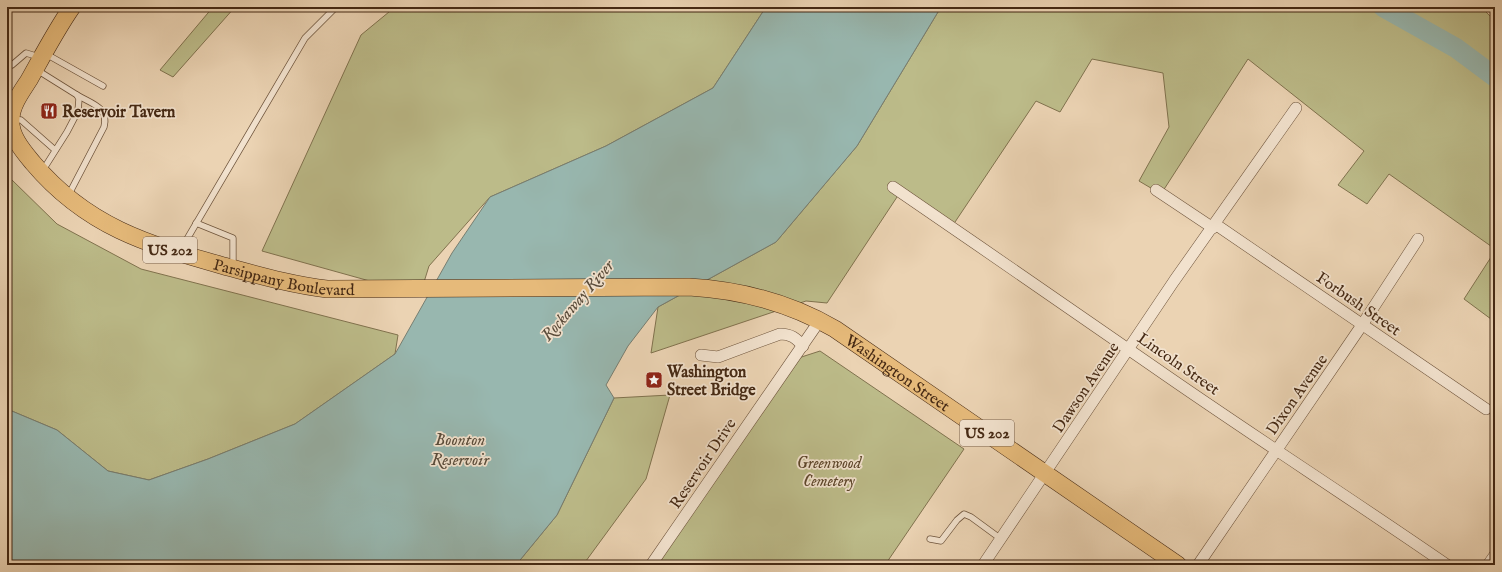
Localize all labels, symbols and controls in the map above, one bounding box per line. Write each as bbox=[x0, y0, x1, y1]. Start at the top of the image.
restaurant icon: Reservoir Tavern bbox=[39, 101, 59, 121]
place label: Reservoir Tavern bbox=[62, 103, 176, 123]
road number: US 202 bbox=[143, 237, 197, 263]
street label: Parsippany Boulevard bbox=[211, 255, 355, 301]
water label: Rockaway River bbox=[537, 255, 620, 346]
street label: Forbush Street bbox=[1312, 268, 1404, 341]
street label: Lincoln Street bbox=[1133, 329, 1223, 401]
street label: Washington Street bbox=[841, 331, 953, 417]
street label: Dawson Avenue bbox=[1049, 339, 1124, 437]
street label: Dixon Avenue bbox=[1262, 351, 1333, 439]
place label: Washington Street Bridge bbox=[666, 363, 756, 401]
place icon: Washington Street Bridge bbox=[644, 370, 664, 390]
street label: Reservoir Drive bbox=[666, 415, 741, 513]
road number: US 202 bbox=[960, 420, 1014, 446]
water label: Boonton Reservoir bbox=[431, 430, 490, 471]
park label: Greenwood Cemetery bbox=[797, 454, 863, 492]

